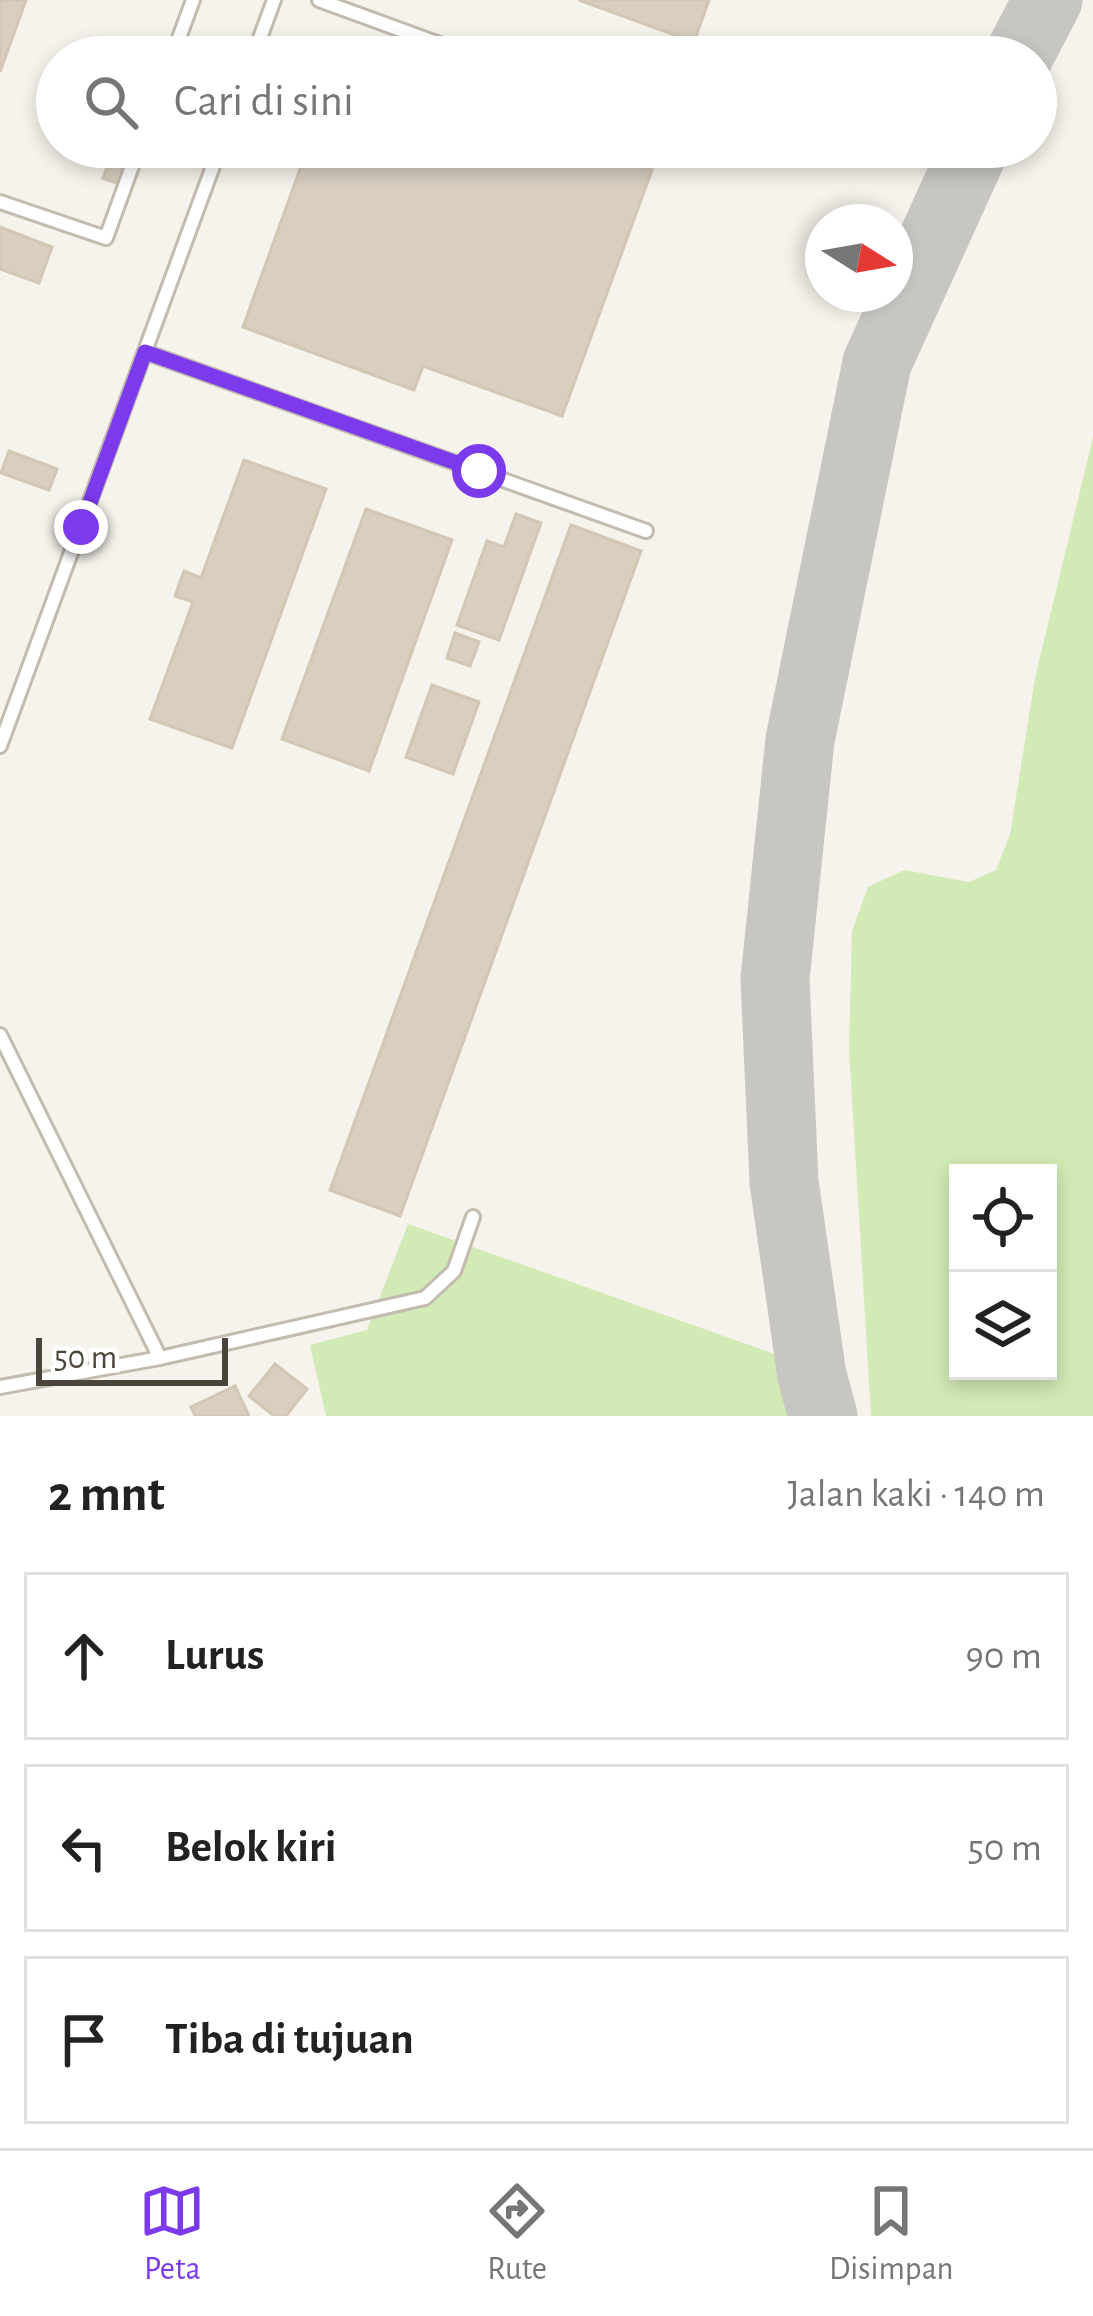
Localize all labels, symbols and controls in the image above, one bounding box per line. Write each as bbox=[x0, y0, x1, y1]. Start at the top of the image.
search box bbox=[36, 36, 1057, 168]
icon: search bbox=[78, 69, 144, 135]
text: Cari di sini bbox=[174, 79, 354, 124]
north arrow bbox=[805, 204, 913, 312]
route start bbox=[452, 444, 506, 498]
route end bbox=[54, 500, 108, 554]
map controls bbox=[949, 1164, 1057, 1380]
button: locate bbox=[949, 1164, 1057, 1272]
button: layers bbox=[949, 1272, 1057, 1380]
scale bar bbox=[36, 1332, 228, 1385]
text: 50 m bbox=[54, 1342, 117, 1375]
text: 2 mnt bbox=[48, 1469, 165, 1520]
text: Jalan kaki · 140 m bbox=[787, 1475, 1045, 1514]
icon: ahead bbox=[51, 1623, 117, 1689]
text: Lurus bbox=[165, 1633, 264, 1678]
text: 90 m bbox=[965, 1637, 1042, 1676]
icon: left bbox=[51, 1815, 117, 1881]
text: Belok kiri bbox=[165, 1825, 336, 1870]
text: 50 m bbox=[967, 1829, 1042, 1868]
icon: arrive bbox=[51, 2007, 117, 2073]
text: Tiba di tujuan bbox=[165, 2017, 414, 2062]
tab: Peta bbox=[139, 2178, 205, 2290]
tab: Rute bbox=[484, 2178, 550, 2290]
tab: Disimpan bbox=[829, 2178, 954, 2290]

